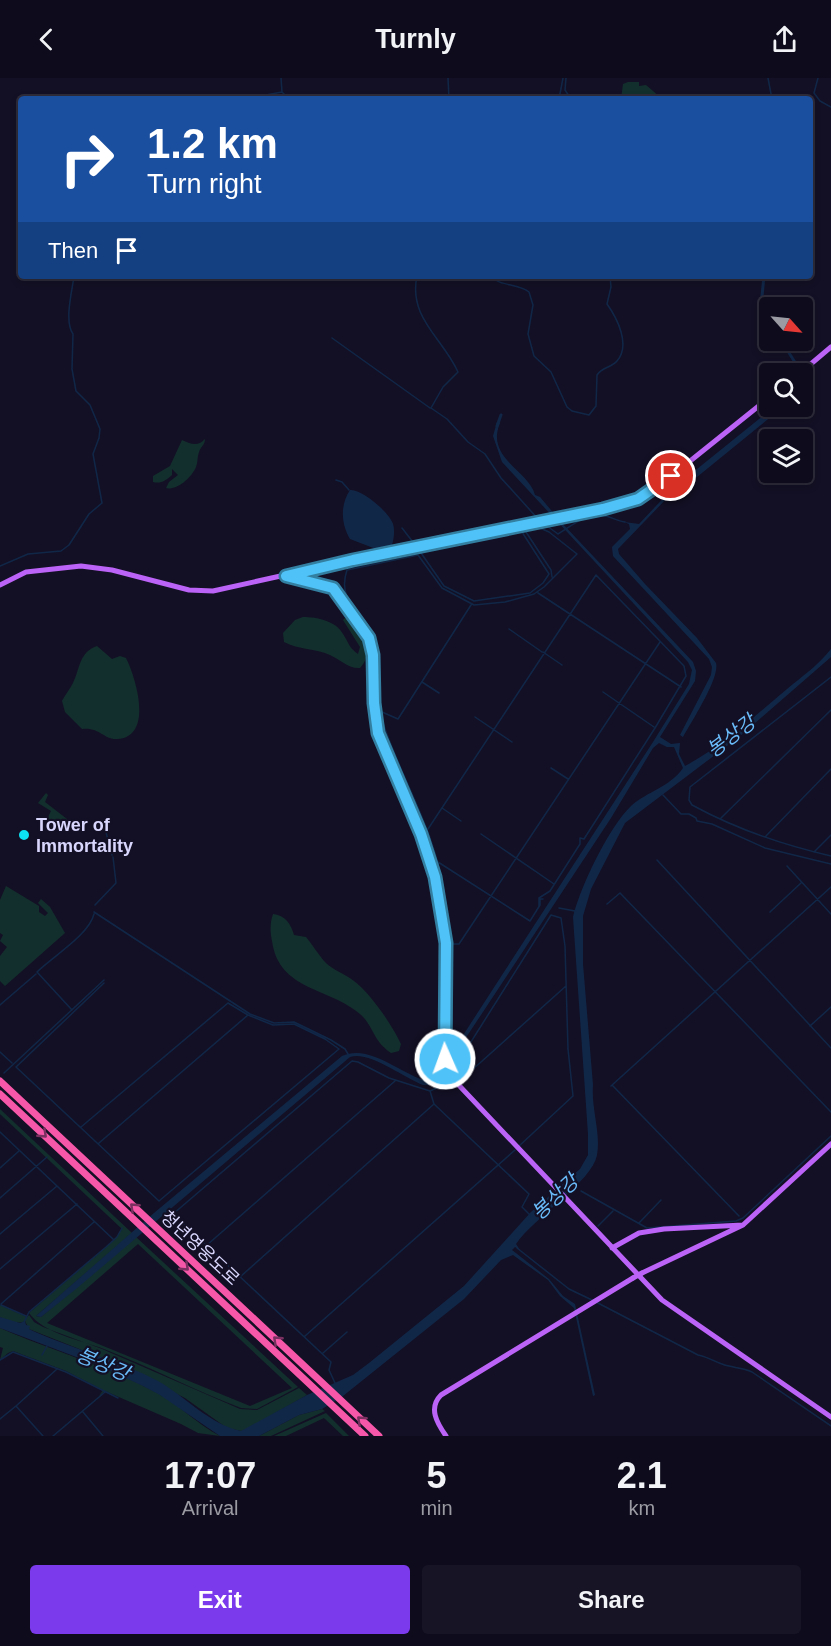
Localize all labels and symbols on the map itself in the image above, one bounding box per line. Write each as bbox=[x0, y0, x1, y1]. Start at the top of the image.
north arrow bbox=[759, 297, 813, 351]
pin bbox=[645, 450, 696, 501]
water label: 봉상강 bbox=[702, 709, 762, 761]
place label: Tower of Immortality bbox=[36, 815, 133, 856]
marker: Tower of Immortality bbox=[17, 828, 31, 842]
position arrow bbox=[413, 1027, 477, 1091]
one-way arrow bbox=[36, 1127, 46, 1138]
water label: 봉상강 bbox=[527, 1168, 585, 1224]
one-way arrow bbox=[131, 1203, 141, 1214]
street label: 청년영웅도로 bbox=[157, 1207, 243, 1289]
one-way arrow bbox=[178, 1260, 189, 1271]
one-way arrow bbox=[273, 1336, 283, 1347]
water label: 봉상강 bbox=[73, 1343, 135, 1386]
one-way arrow bbox=[358, 1416, 369, 1427]

